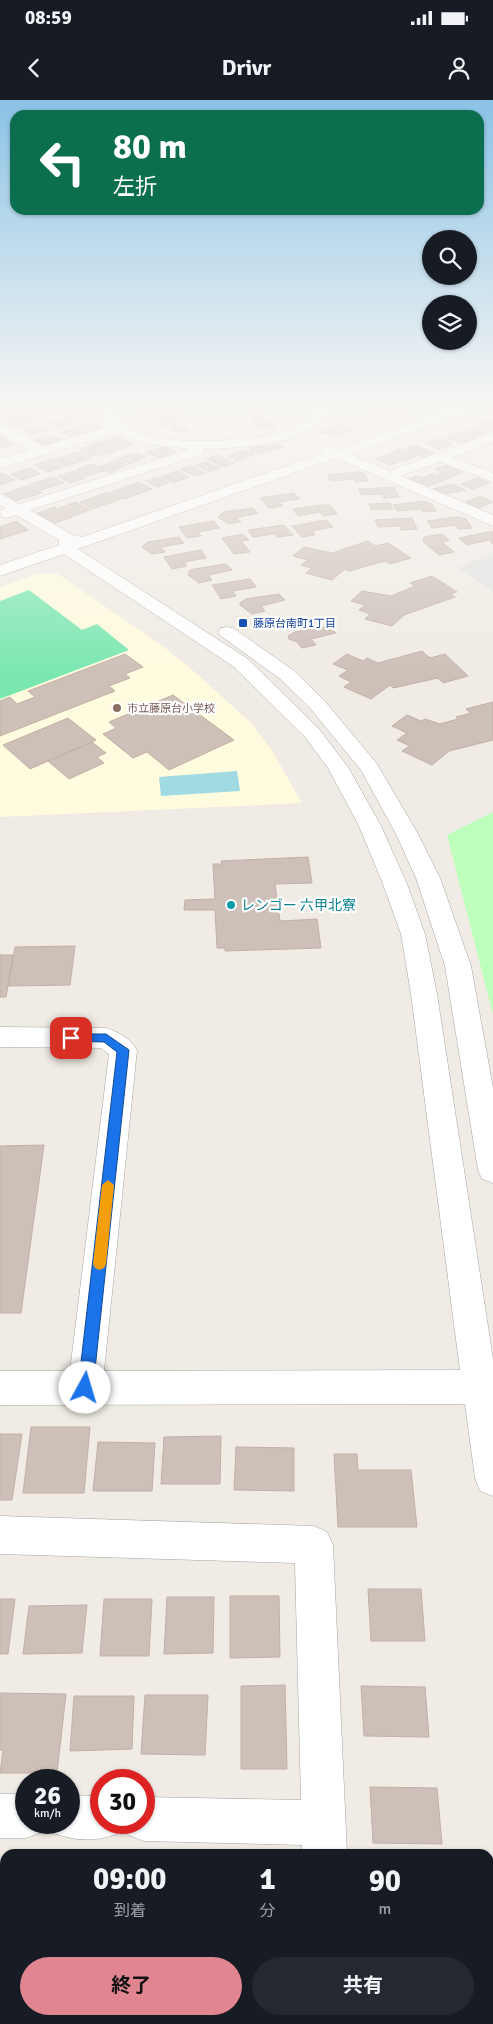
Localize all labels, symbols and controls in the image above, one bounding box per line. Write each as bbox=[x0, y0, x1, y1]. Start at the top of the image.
text: 08:59 bbox=[25, 6, 72, 30]
icon: back bbox=[20, 54, 48, 82]
text: Drivr bbox=[222, 54, 271, 81]
icon: person bbox=[445, 54, 473, 82]
text: 80 m bbox=[113, 125, 187, 168]
icon: left bbox=[30, 130, 95, 195]
text: 左折 bbox=[113, 173, 157, 200]
map controls bbox=[422, 230, 477, 350]
button: search bbox=[422, 230, 477, 285]
button: layers bbox=[422, 295, 477, 350]
marker: 藤原台南町1丁目 bbox=[237, 617, 249, 629]
place label: 藤原台南町1丁目 bbox=[253, 617, 336, 630]
marker: 市立藤原台小学校 bbox=[111, 702, 123, 714]
place label: 市立藤原台小学校 bbox=[127, 702, 215, 715]
place label: レンゴー 六甲北寮 bbox=[241, 897, 356, 914]
marker: レンゴー 六甲北寮 bbox=[225, 899, 237, 911]
pin bbox=[50, 1017, 92, 1059]
icon: arrive bbox=[57, 1024, 85, 1052]
position arrow bbox=[58, 1361, 110, 1413]
speed limit sign: 30 bbox=[90, 1769, 155, 1834]
text: 26 bbox=[34, 1780, 61, 1811]
text: km/h bbox=[34, 1806, 61, 1821]
text: 09:00 bbox=[93, 1861, 167, 1898]
text: 1 bbox=[260, 1861, 276, 1898]
text: 90 bbox=[369, 1863, 401, 1900]
text: m bbox=[378, 1899, 391, 1919]
text: 到着 bbox=[114, 1901, 146, 1921]
text: 分 bbox=[260, 1901, 276, 1921]
button: 終了 bbox=[20, 1957, 242, 2015]
button: 共有 bbox=[252, 1957, 474, 2015]

